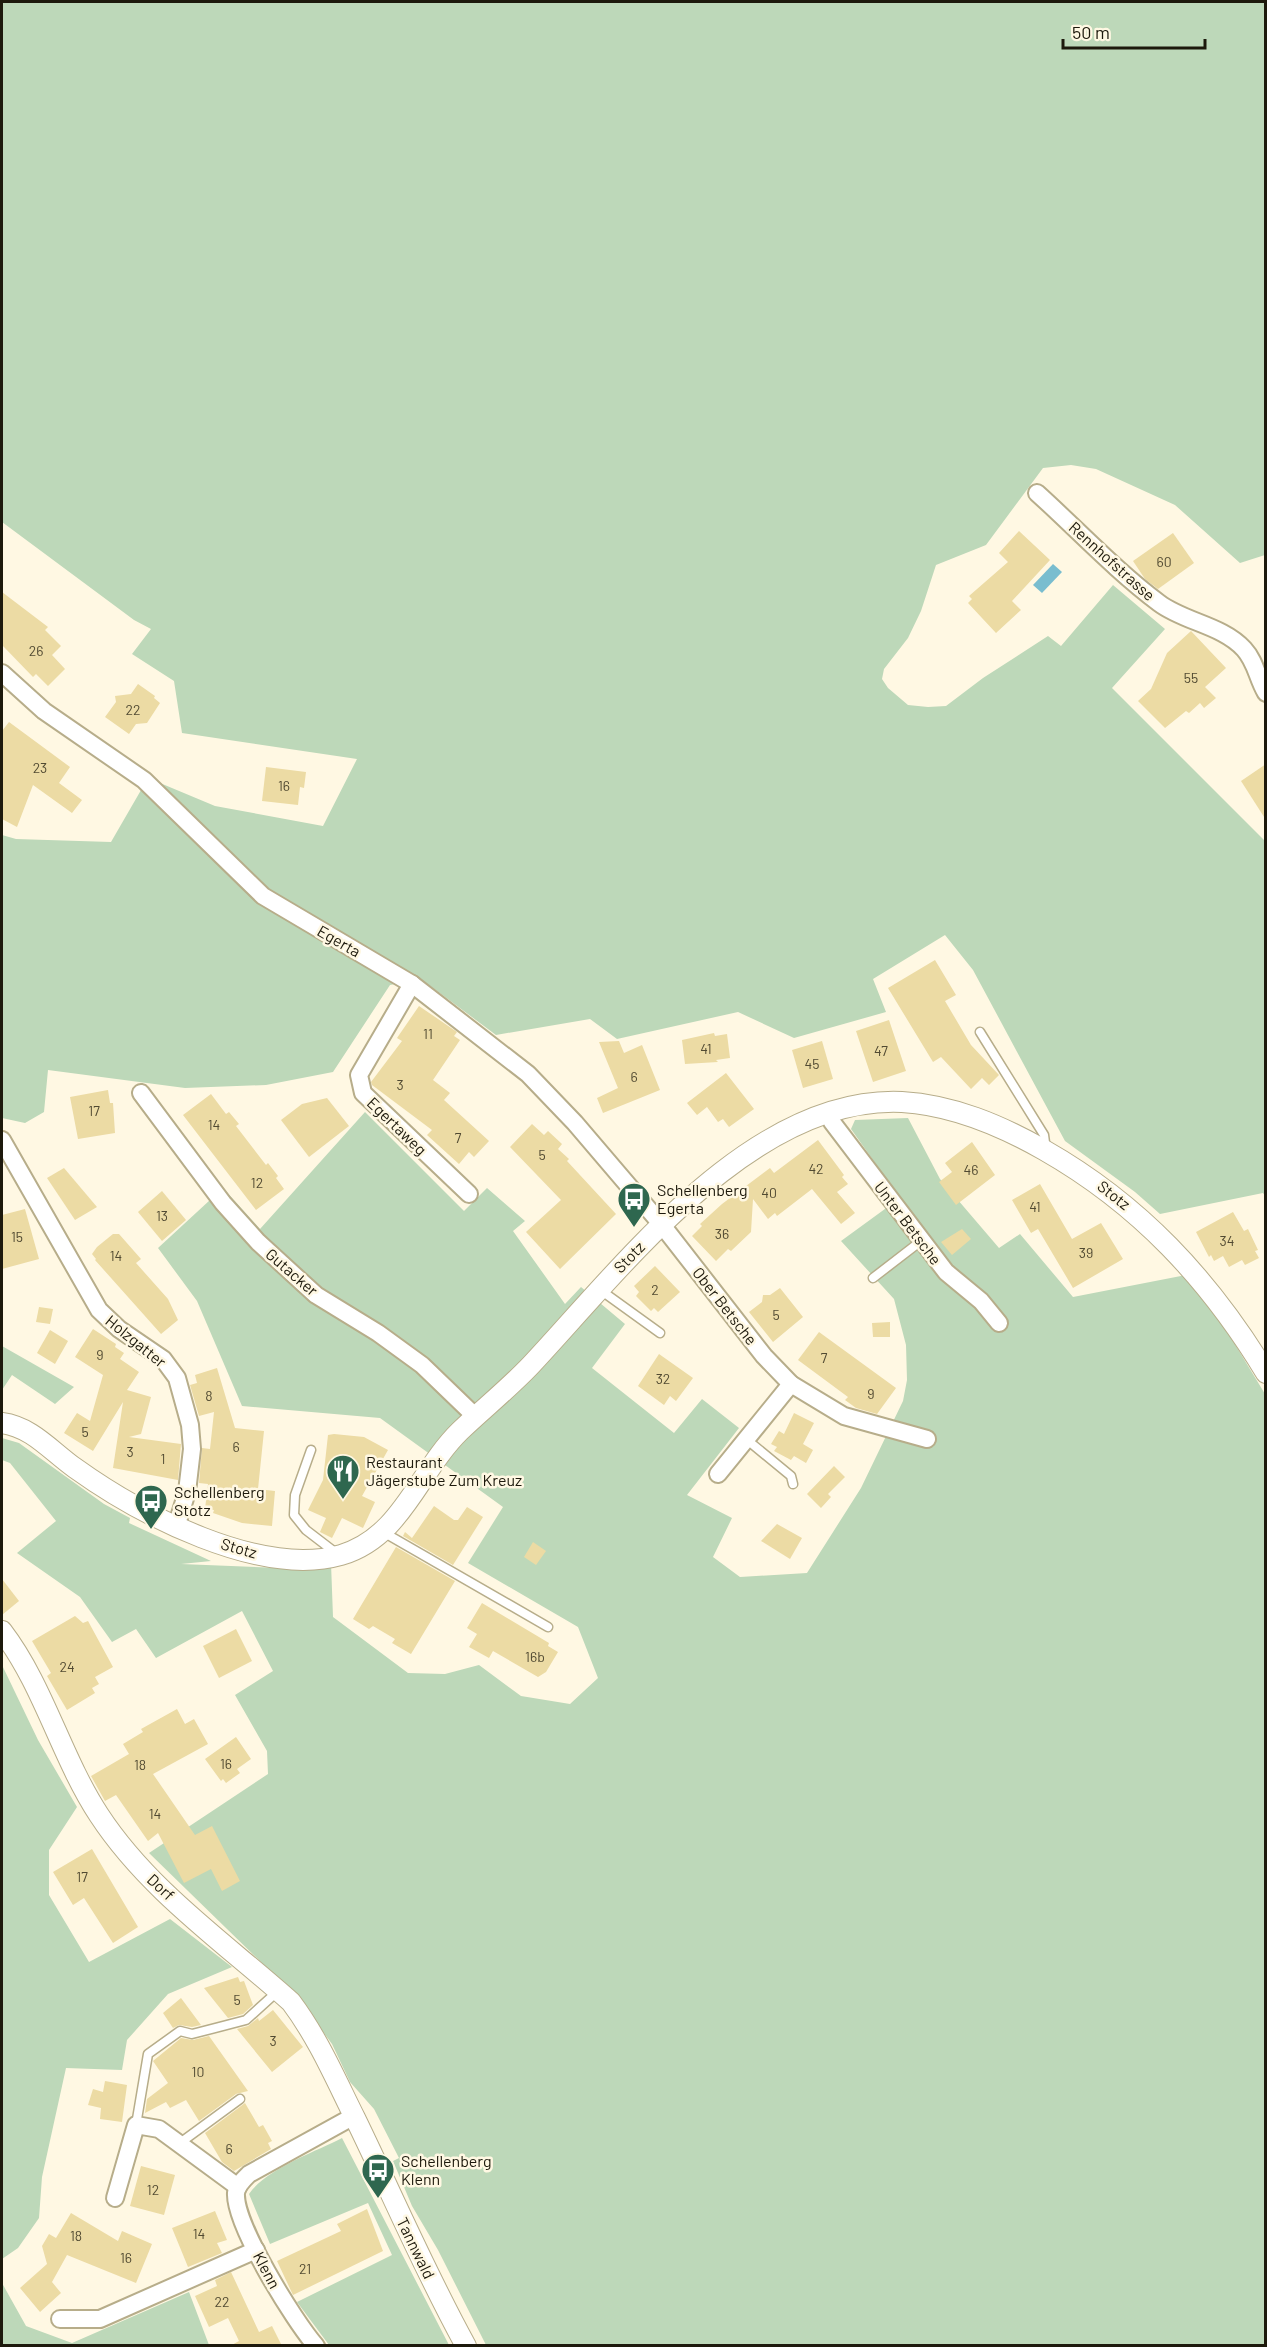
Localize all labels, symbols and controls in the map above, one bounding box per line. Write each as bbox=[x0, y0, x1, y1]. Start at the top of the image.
scale bar bbox=[1063, 12, 1206, 50]
text: 50 m bbox=[1072, 21, 1110, 43]
street label: Rennhofstrasse bbox=[1065, 517, 1159, 604]
house number: 60 bbox=[1156, 553, 1172, 570]
house number: 26 bbox=[29, 642, 43, 659]
house number: 55 bbox=[1184, 669, 1198, 686]
house number: 22 bbox=[125, 701, 141, 718]
house number: 23 bbox=[33, 759, 47, 776]
house number: 16 bbox=[278, 777, 290, 794]
street label: Egerta bbox=[314, 921, 364, 961]
house number: 11 bbox=[423, 1025, 433, 1042]
house number: 41 bbox=[700, 1040, 712, 1057]
house number: 47 bbox=[874, 1042, 888, 1059]
house number: 45 bbox=[805, 1055, 819, 1072]
house number: 6 bbox=[630, 1068, 638, 1085]
house number: 3 bbox=[396, 1076, 404, 1093]
street label: Egertaweg bbox=[364, 1093, 431, 1159]
house number: 17 bbox=[88, 1102, 100, 1119]
house number: 14 bbox=[208, 1116, 220, 1133]
house number: 7 bbox=[455, 1129, 462, 1146]
house number: 5 bbox=[538, 1146, 546, 1163]
house number: 42 bbox=[808, 1160, 824, 1177]
house number: 46 bbox=[964, 1161, 978, 1178]
house number: 12 bbox=[251, 1174, 263, 1191]
street label: Stotz bbox=[1094, 1176, 1135, 1213]
street label: Unter Betsche bbox=[871, 1177, 946, 1268]
place label: Schellenberg Egerta bbox=[657, 1180, 748, 1217]
bus stop icon: Schellenberg Egerta bbox=[616, 1181, 652, 1228]
house number: 40 bbox=[761, 1184, 777, 1201]
house number: 41 bbox=[1029, 1198, 1041, 1215]
house number: 13 bbox=[156, 1207, 168, 1224]
house number: 36 bbox=[715, 1225, 729, 1242]
house number: 15 bbox=[11, 1228, 23, 1245]
house number: 34 bbox=[1220, 1232, 1234, 1249]
street label: Stotz bbox=[609, 1237, 648, 1276]
street label: Gutacker bbox=[262, 1244, 322, 1299]
house number: 39 bbox=[1079, 1244, 1093, 1261]
house number: 14 bbox=[110, 1247, 122, 1264]
street label: Ober Betsche bbox=[689, 1263, 762, 1348]
house number: 2 bbox=[651, 1281, 659, 1298]
house number: 5 bbox=[772, 1306, 780, 1323]
street label: Holzgatter bbox=[102, 1310, 171, 1371]
house number: 9 bbox=[96, 1346, 104, 1363]
house number: 7 bbox=[821, 1349, 828, 1366]
house number: 32 bbox=[656, 1370, 670, 1387]
house number: 9 bbox=[867, 1385, 875, 1402]
house number: 8 bbox=[205, 1387, 213, 1404]
house number: 5 bbox=[81, 1423, 89, 1440]
house number: 6 bbox=[232, 1438, 240, 1455]
house number: 3 bbox=[126, 1443, 134, 1460]
house number: 1 bbox=[161, 1450, 165, 1467]
place label: Restaurant Jägerstube Zum Kreuz bbox=[366, 1452, 522, 1489]
restaurant icon: Restaurant Jägerstube Zum Kreuz bbox=[325, 1453, 361, 1500]
place label: Schellenberg Stotz bbox=[174, 1482, 265, 1519]
bus stop icon: Schellenberg Stotz bbox=[133, 1483, 169, 1530]
street label: Stotz bbox=[219, 1533, 259, 1562]
house number: 16b bbox=[525, 1648, 545, 1665]
house number: 24 bbox=[59, 1658, 75, 1675]
house number: 16 bbox=[220, 1755, 232, 1772]
house number: 18 bbox=[134, 1756, 146, 1773]
house number: 14 bbox=[149, 1805, 161, 1822]
house number: 17 bbox=[76, 1868, 88, 1885]
street label: Dorf bbox=[144, 1869, 179, 1904]
house number: 5 bbox=[233, 1991, 241, 2008]
house number: 3 bbox=[269, 2032, 277, 2049]
house number: 10 bbox=[192, 2063, 204, 2080]
house number: 6 bbox=[225, 2140, 233, 2157]
place label: Schellenberg Klenn bbox=[401, 2151, 492, 2188]
bus stop icon: Schellenberg Klenn bbox=[360, 2152, 396, 2199]
house number: 12 bbox=[147, 2181, 159, 2198]
street label: Tannwald bbox=[393, 2214, 439, 2282]
house number: 14 bbox=[193, 2225, 205, 2242]
house number: 18 bbox=[70, 2227, 82, 2244]
street label: Klenn bbox=[250, 2248, 285, 2292]
house number: 16 bbox=[120, 2249, 132, 2266]
house number: 21 bbox=[299, 2260, 311, 2277]
house number: 22 bbox=[214, 2293, 230, 2310]

